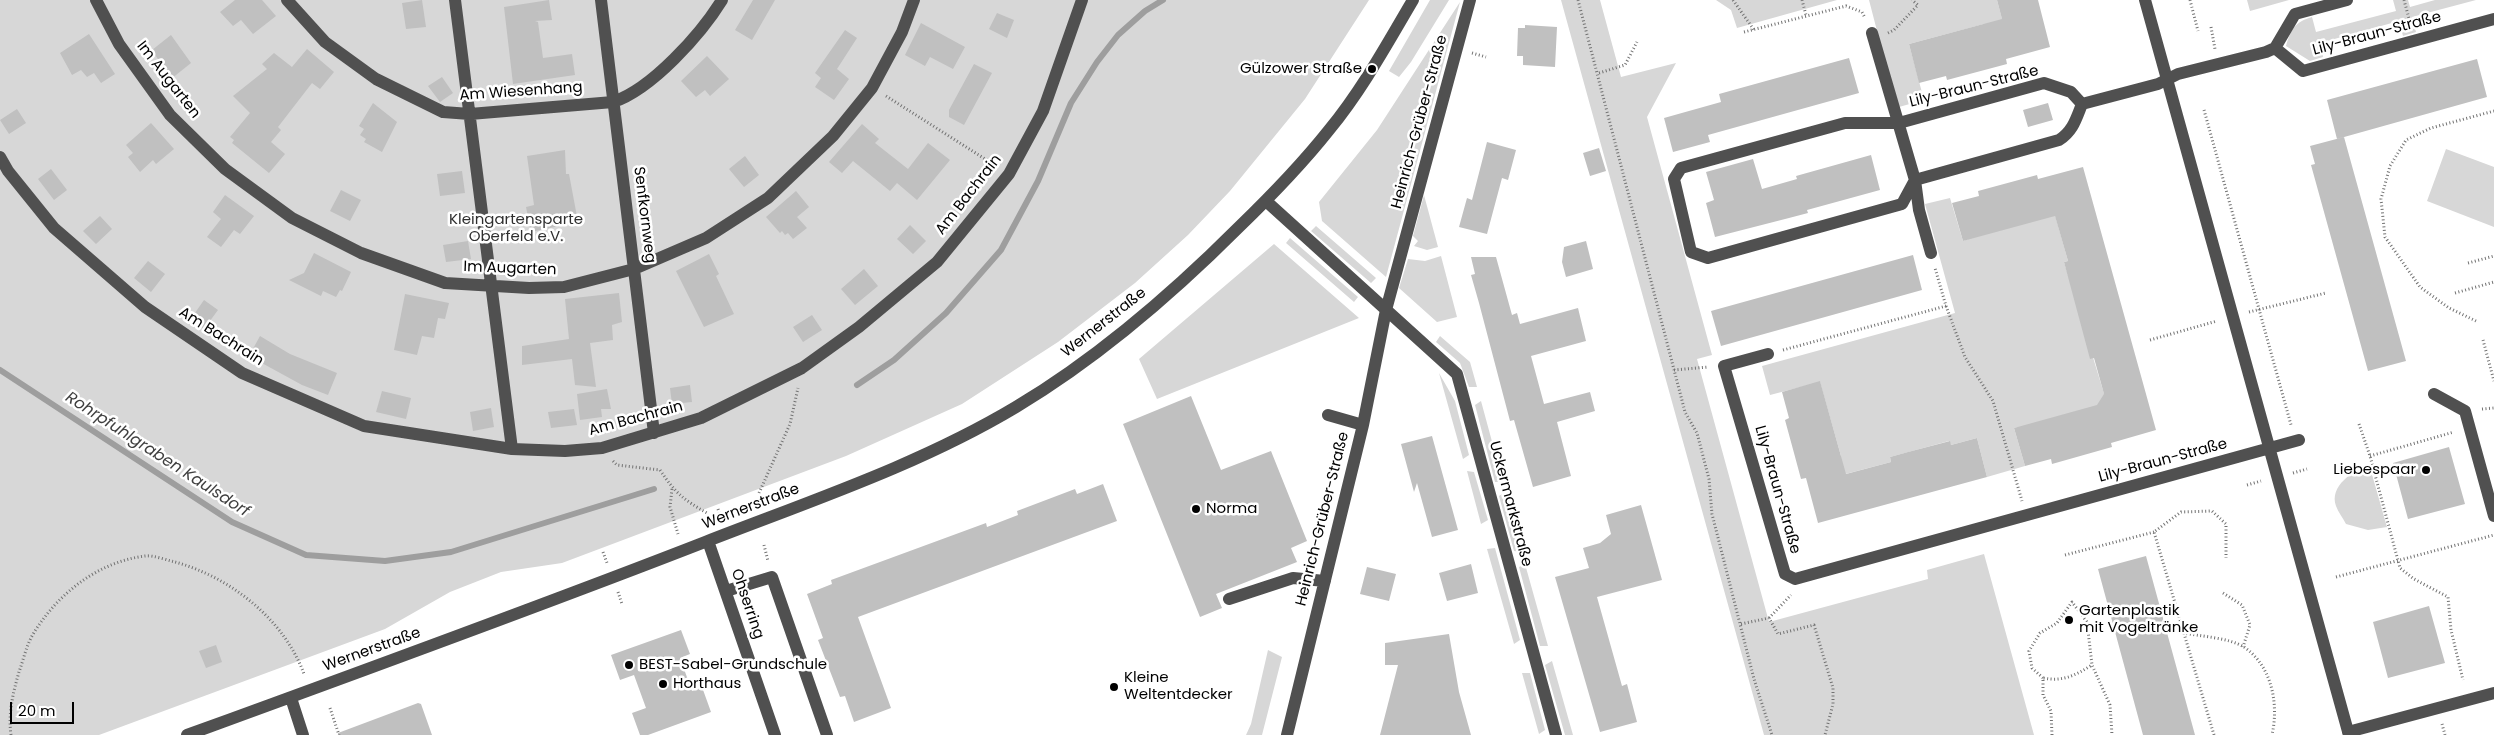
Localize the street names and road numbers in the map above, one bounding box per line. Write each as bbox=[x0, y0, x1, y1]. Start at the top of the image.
street label: Lily-Braun-Straße bbox=[2311, 8, 2443, 60]
street label: Heinrich-Grüber-Straße bbox=[1388, 33, 1452, 211]
street label: Im Augarten bbox=[132, 38, 204, 122]
street label: Lily-Braun-Straße bbox=[1908, 62, 2040, 112]
street label: Am Wiesenhang bbox=[459, 79, 583, 105]
street label: Am Bachrain bbox=[932, 151, 1006, 239]
street label: Senfkornweg bbox=[629, 166, 659, 264]
street label: Im Augarten bbox=[463, 258, 557, 280]
street label: Wernerstraße bbox=[1058, 284, 1150, 362]
street label: Am Bachrain bbox=[175, 304, 267, 370]
street label: Am Bachrain bbox=[587, 398, 685, 440]
street label: Lily-Braun-Straße bbox=[1750, 424, 1804, 556]
street label: Heinrich-Grüber-Straße bbox=[1293, 430, 1353, 608]
street label: Lily-Braun-Straße bbox=[2097, 435, 2229, 487]
street label: Uckermarkstraße bbox=[1485, 439, 1535, 569]
street label: Wernerstraße bbox=[700, 480, 802, 534]
street label: Ohserring bbox=[727, 566, 767, 642]
street label: Wernerstraße bbox=[321, 624, 423, 676]

